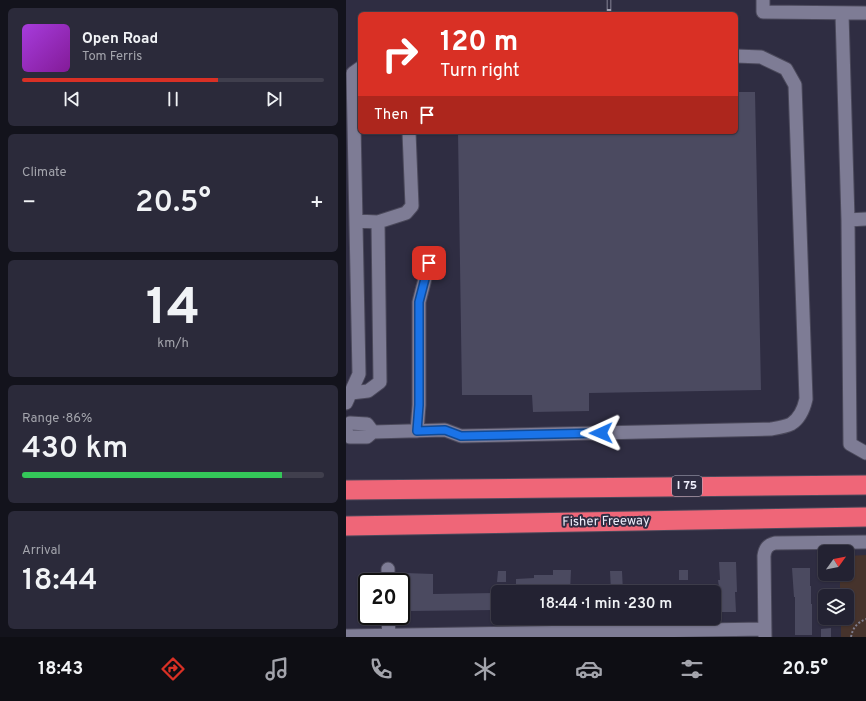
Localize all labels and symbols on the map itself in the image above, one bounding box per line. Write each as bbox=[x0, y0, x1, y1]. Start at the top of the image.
pin bbox=[412, 246, 446, 280]
position arrow bbox=[580, 412, 622, 454]
road number: I 75 bbox=[672, 476, 702, 496]
street label: Fisher Freeway bbox=[562, 513, 650, 531]
north arrow bbox=[818, 545, 854, 581]
speed limit sign: 20 bbox=[358, 573, 410, 625]

